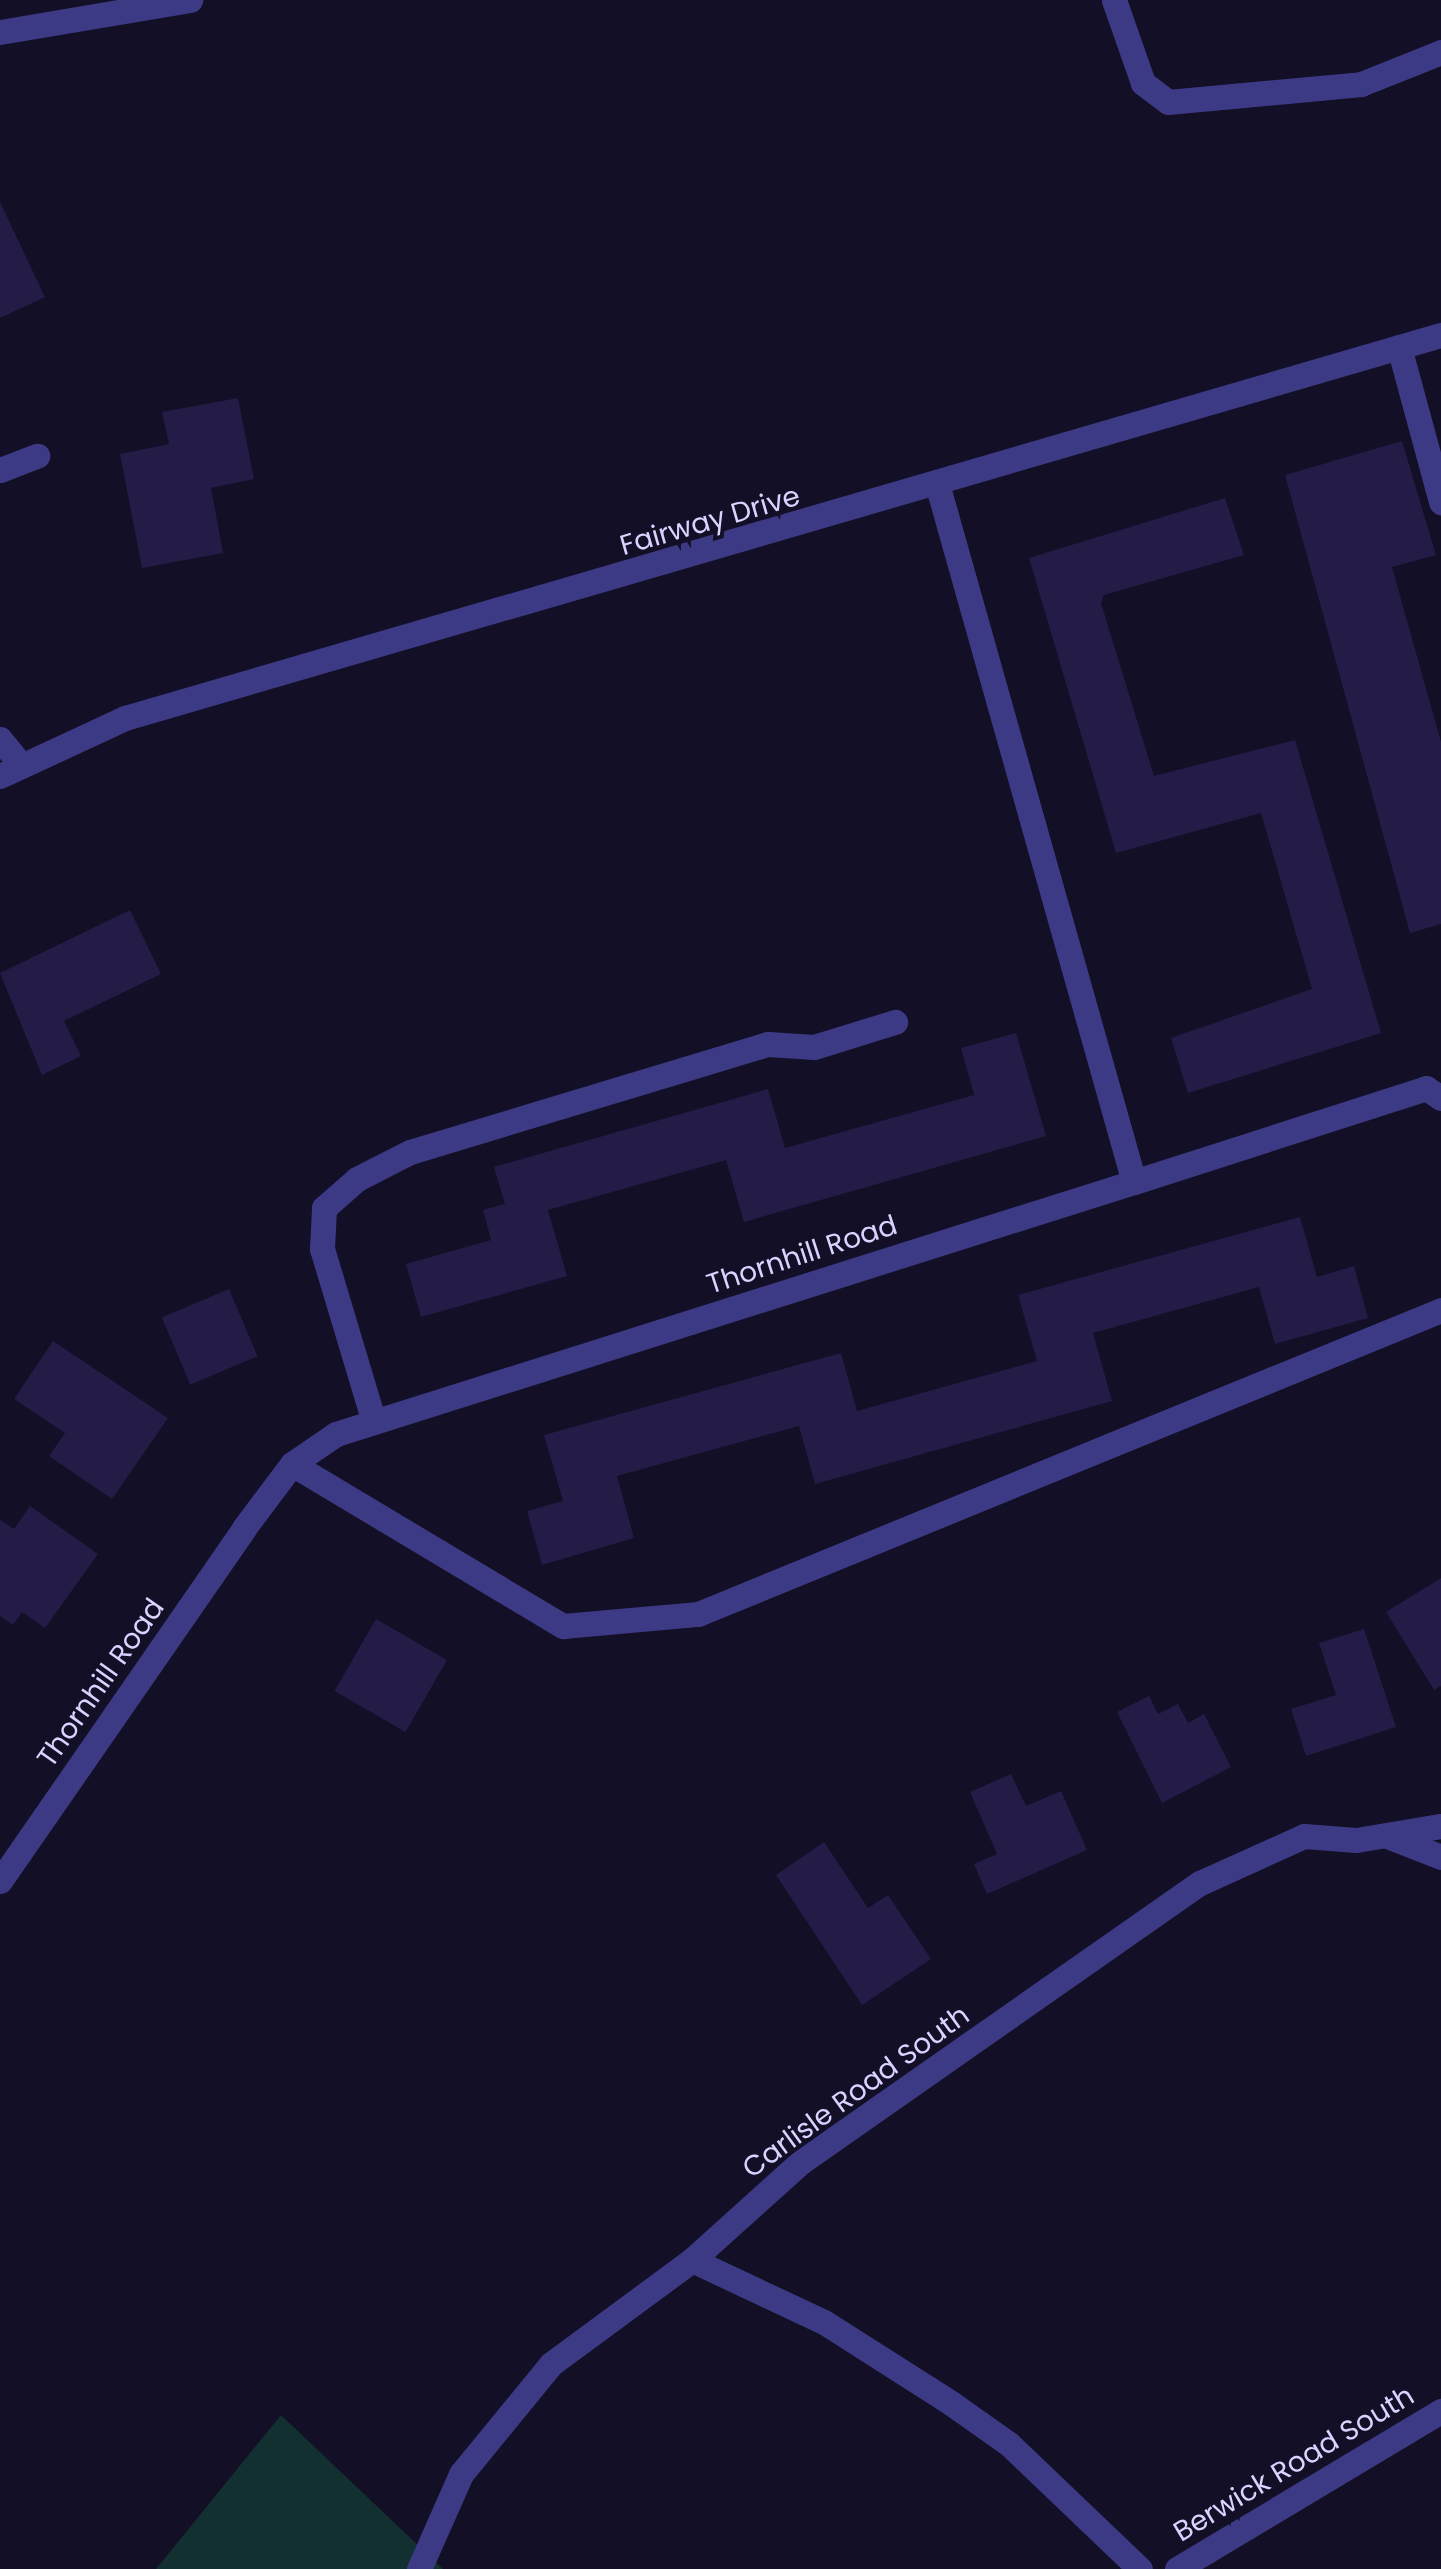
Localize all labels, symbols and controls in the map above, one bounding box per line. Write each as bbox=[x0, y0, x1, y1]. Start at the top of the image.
street label: Fairway Drive bbox=[616, 479, 804, 563]
street label: Thornhill Road bbox=[703, 1208, 901, 1302]
street label: Thornhill Road bbox=[30, 1592, 172, 1774]
street label: Carlisle Road South bbox=[736, 1999, 976, 2185]
street label: Berwick Road South bbox=[1168, 2379, 1420, 2549]

